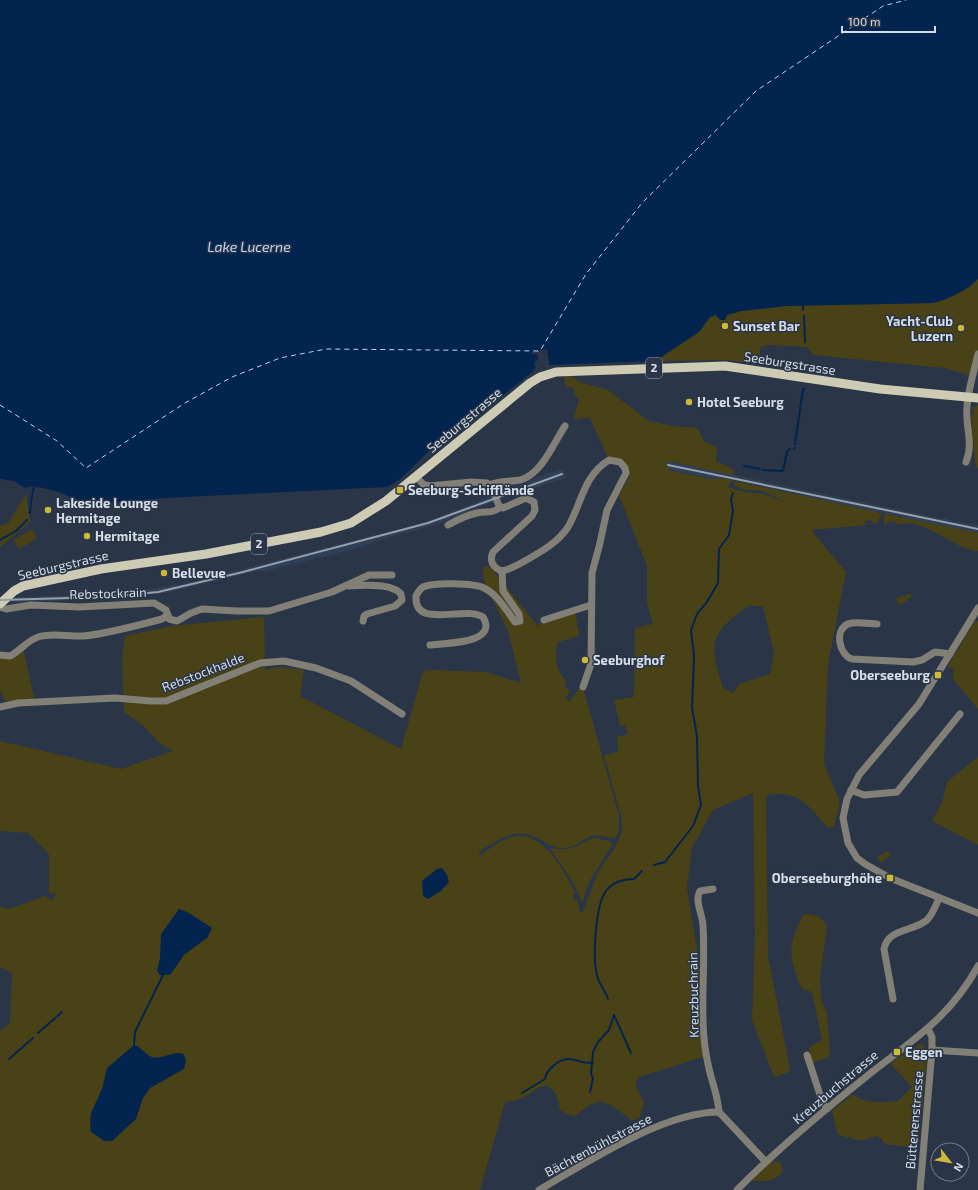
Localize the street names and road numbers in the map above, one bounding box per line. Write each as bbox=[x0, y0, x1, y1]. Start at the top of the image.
street label: Seeburgstrasse bbox=[743, 348, 837, 378]
road number: 2 bbox=[646, 358, 662, 378]
street label: Seeburgstrasse bbox=[423, 384, 505, 456]
road number: 2 bbox=[251, 534, 267, 554]
street label: Seeburgstrasse bbox=[16, 547, 110, 583]
street label: Rebstockrain bbox=[69, 584, 147, 602]
street label: Rebstockhalde bbox=[159, 649, 247, 695]
street label: Kreuzbuchrain bbox=[684, 952, 702, 1038]
street label: Kreuzbuchstrasse bbox=[789, 1047, 881, 1127]
street label: Büttenenstrasse bbox=[902, 1070, 926, 1170]
street label: Bächtenbühlstrasse bbox=[542, 1110, 654, 1180]

